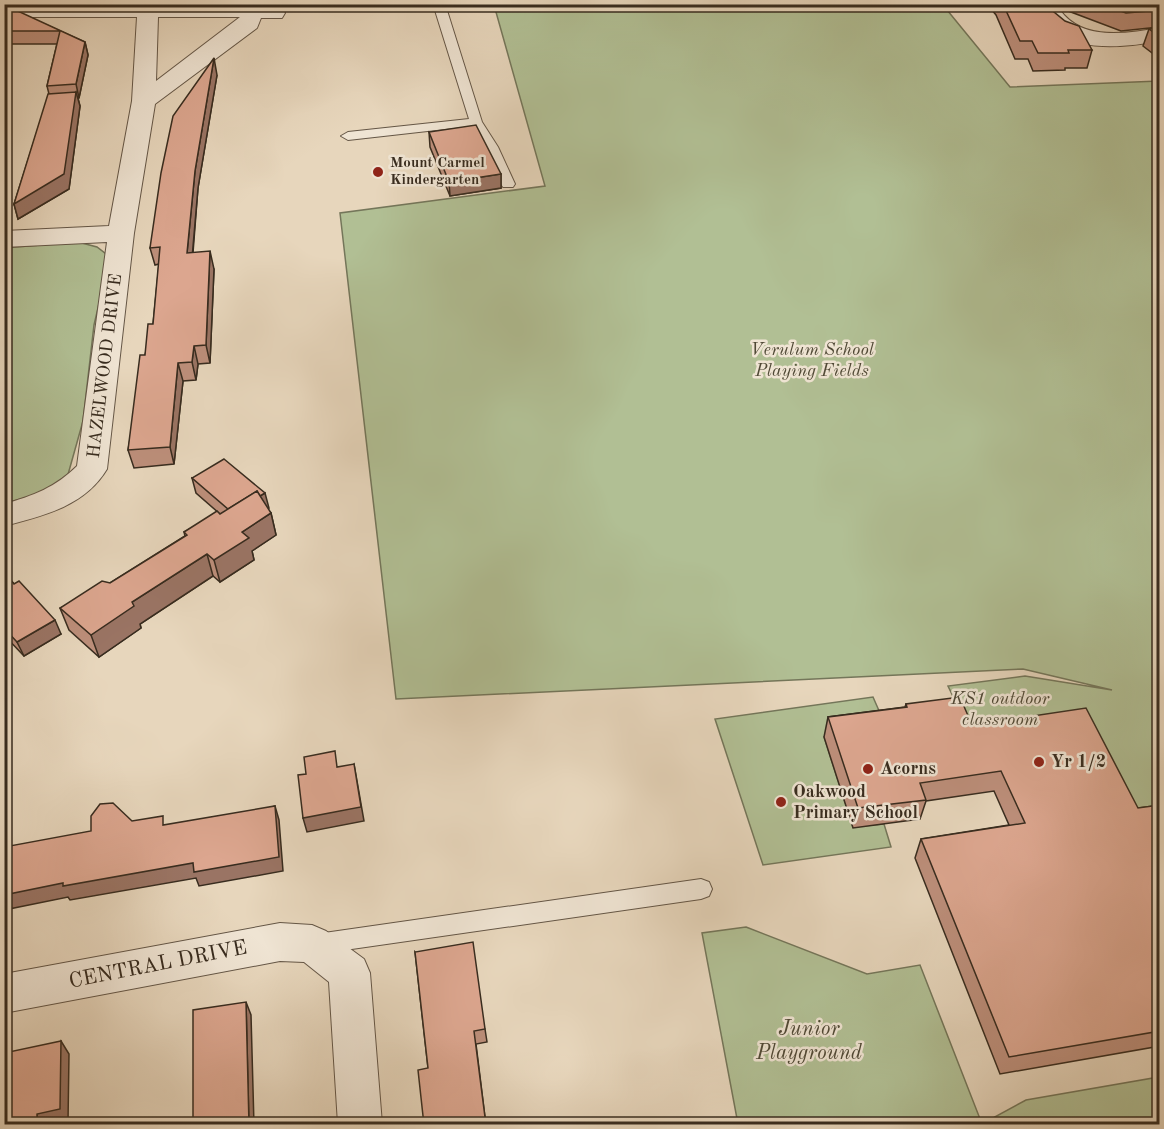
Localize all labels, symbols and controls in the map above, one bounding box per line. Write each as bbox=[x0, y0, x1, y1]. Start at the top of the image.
place label: Mount Carmel Kindergarten bbox=[390, 156, 485, 188]
marker: Mount Carmel Kindergarten bbox=[371, 165, 385, 179]
street label: HAZELWOOD DRIVE bbox=[85, 273, 125, 459]
park label: Verulum School Playing Fields bbox=[750, 341, 875, 380]
park label: KS1 outdoor classroom bbox=[950, 690, 1051, 729]
place label: Yr 1/2 bbox=[1051, 753, 1106, 771]
marker: Yr 1/2 bbox=[1032, 755, 1046, 769]
place label: Acorns bbox=[880, 760, 936, 778]
marker: Acorns bbox=[861, 762, 875, 776]
place label: Oakwood Primary School bbox=[793, 783, 918, 822]
marker: Oakwood Primary School bbox=[774, 795, 788, 809]
street label: CENTRAL DRIVE bbox=[67, 937, 249, 993]
park label: Junior Playground bbox=[755, 1019, 863, 1064]

